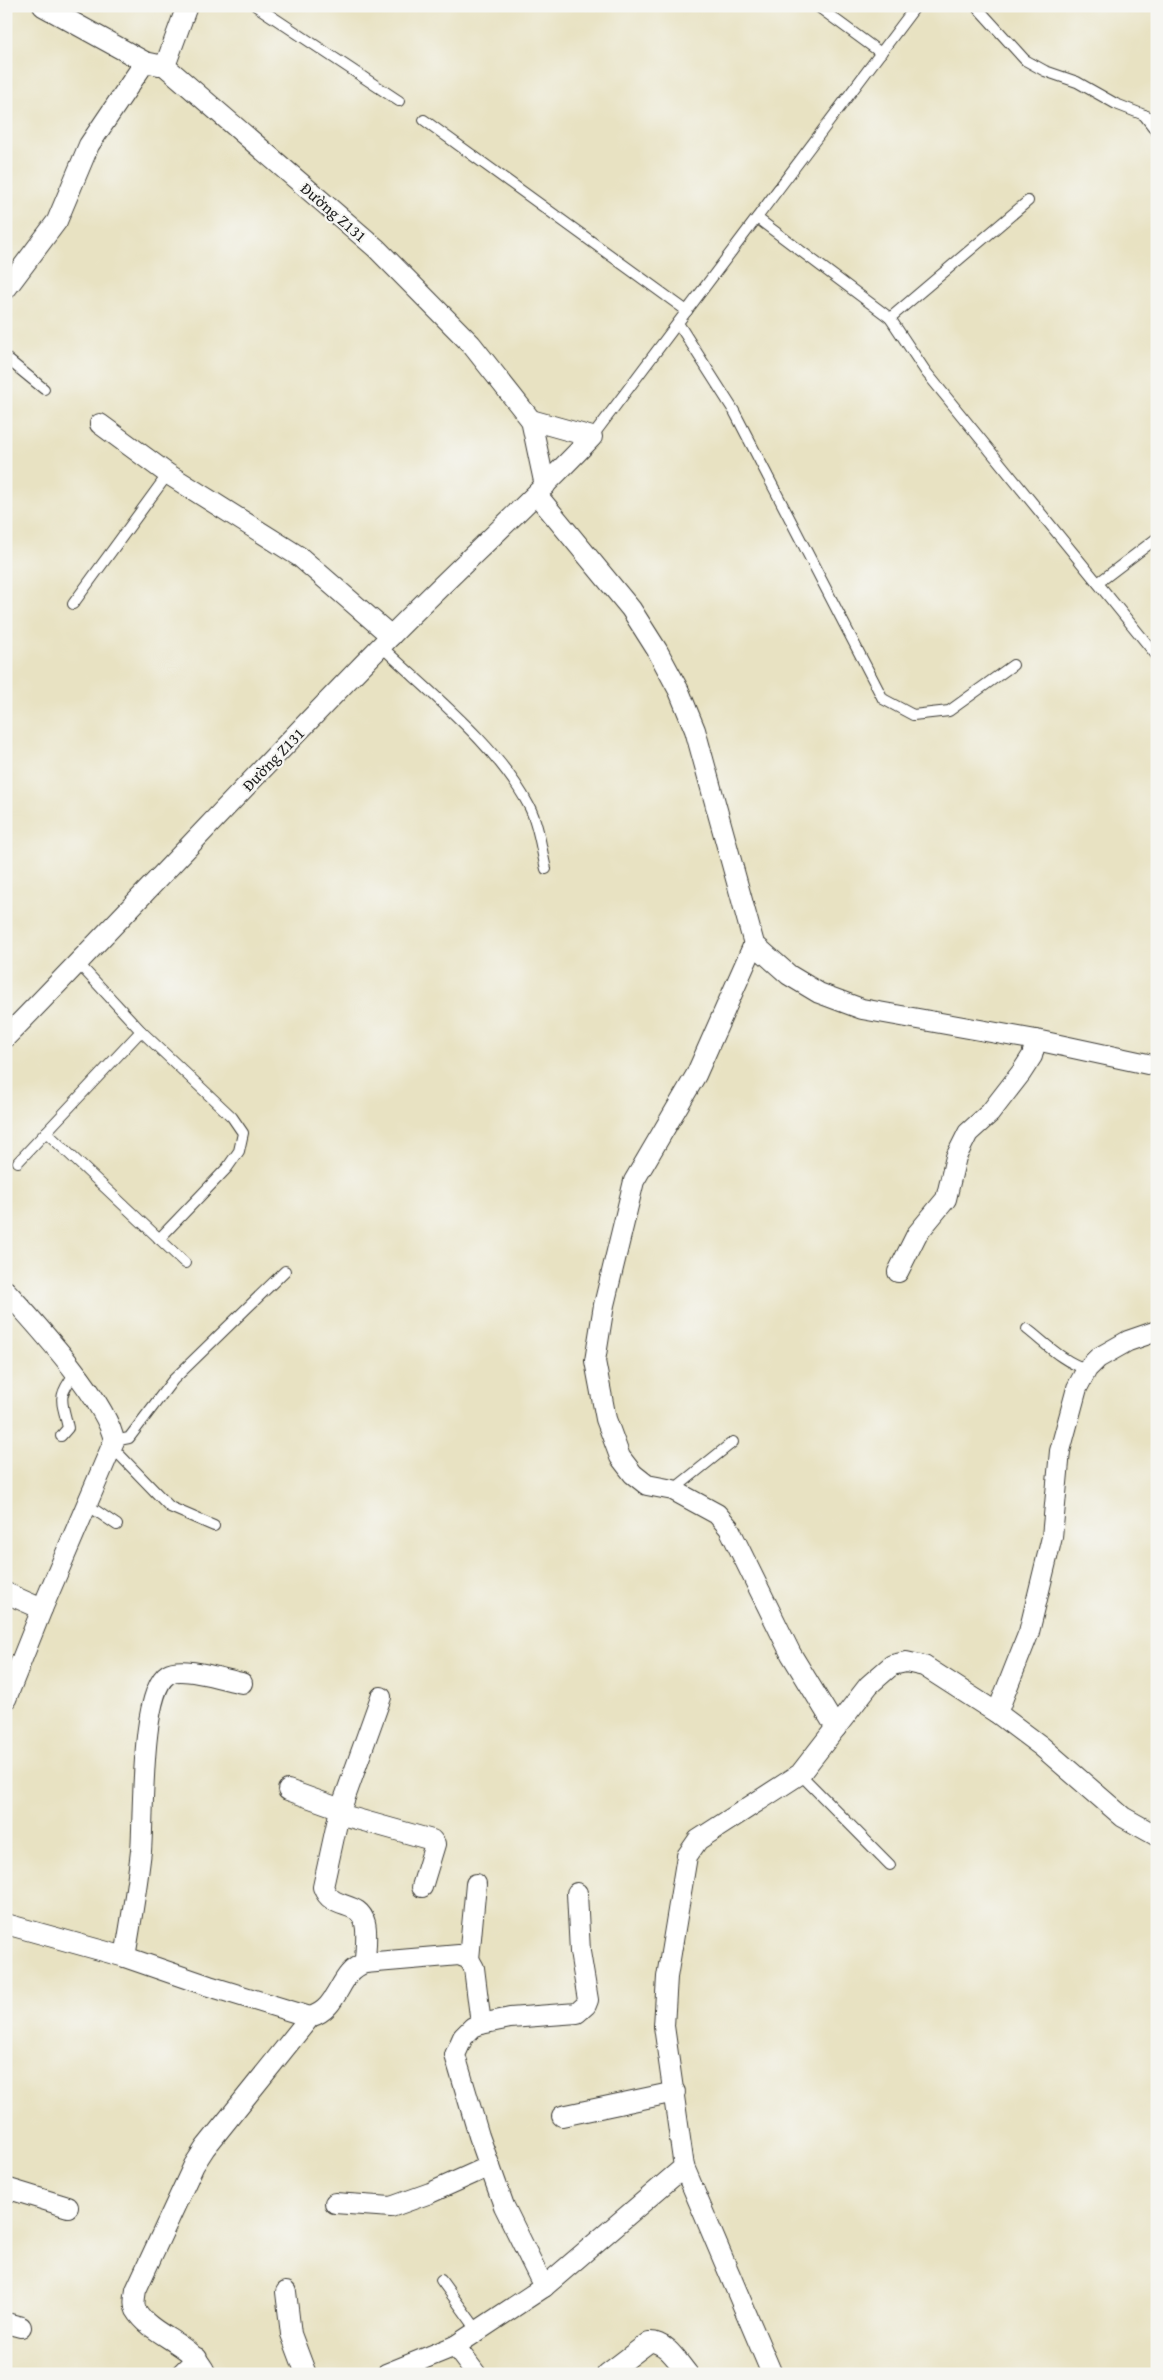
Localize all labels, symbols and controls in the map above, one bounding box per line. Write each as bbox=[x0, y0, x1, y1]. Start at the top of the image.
street label: Đường Z131 bbox=[296, 176, 372, 248]
street label: Đường Z131 bbox=[236, 722, 310, 796]

